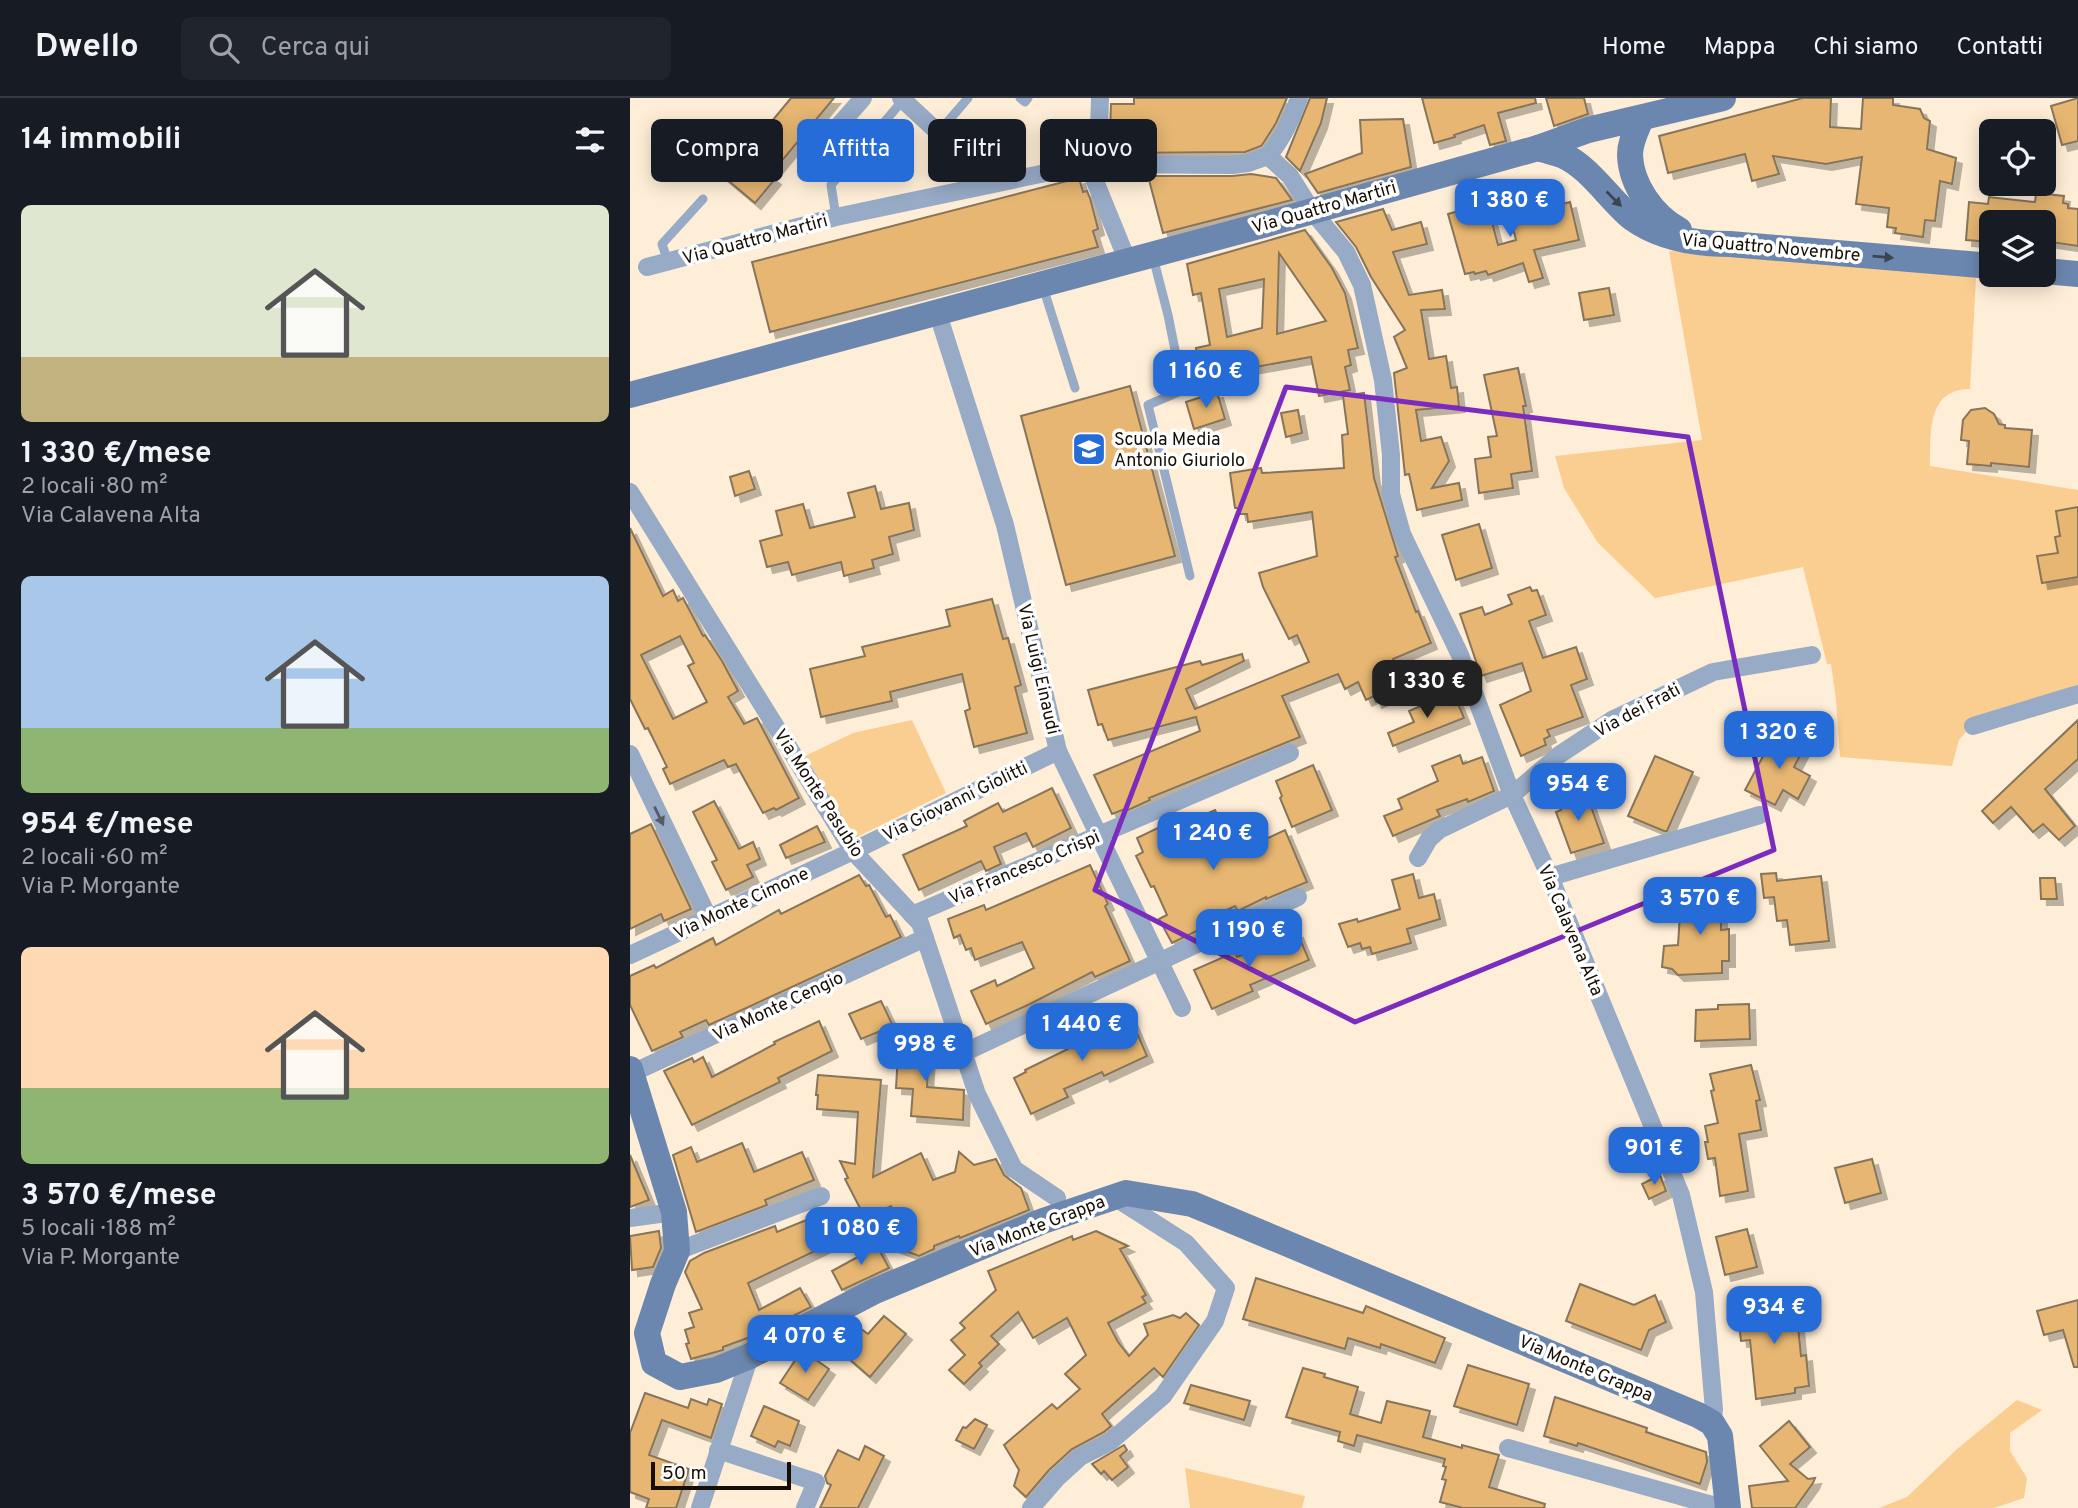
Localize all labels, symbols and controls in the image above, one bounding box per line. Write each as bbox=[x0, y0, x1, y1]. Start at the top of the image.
search box bbox=[181, 17, 671, 80]
text: Dwello bbox=[35, 27, 139, 69]
icon: search bbox=[205, 29, 243, 67]
text: Cerca qui bbox=[261, 32, 370, 65]
text: Home bbox=[1602, 33, 1666, 63]
text: Mappa bbox=[1704, 33, 1775, 63]
text: Chi siamo bbox=[1813, 33, 1918, 63]
text: Contatti bbox=[1956, 33, 2043, 63]
chip: Compra bbox=[651, 119, 783, 182]
chip: Affitta bbox=[797, 119, 914, 182]
chip: Filtri bbox=[928, 119, 1026, 182]
chip: Nuovo bbox=[1040, 119, 1157, 182]
map controls bbox=[1979, 119, 2056, 287]
button: locate bbox=[1979, 119, 2056, 196]
icon: filters bbox=[571, 121, 609, 159]
text: 14 immobili bbox=[21, 122, 181, 159]
street label: Via Quattro Martiri bbox=[1249, 177, 1399, 240]
pin: 1 380 € bbox=[1445, 180, 1575, 239]
text: 1 380 € bbox=[1471, 187, 1549, 216]
one-way arrow bbox=[1605, 190, 1621, 207]
street label: Via Quattro Martiri bbox=[680, 210, 831, 271]
button: layers bbox=[1979, 210, 2056, 287]
street label: Via Quattro Novembre bbox=[1681, 229, 1861, 268]
icon: home bbox=[252, 250, 378, 376]
one-way arrow bbox=[1873, 252, 1895, 263]
pin: 1 160 € bbox=[1141, 350, 1271, 410]
text: 1 160 € bbox=[1169, 358, 1243, 387]
place label: Scuola Media Antonio Giuriolo bbox=[1114, 429, 1245, 473]
school or university icon: Scuola Media Antonio Giuriolo bbox=[1070, 430, 1108, 468]
text: 1 330 €/mese bbox=[21, 436, 211, 473]
text: 2 locali · 80 m² bbox=[21, 473, 168, 502]
text: Via Calavena Alta bbox=[21, 502, 201, 531]
street label: Via Luigi Einaudi bbox=[1011, 602, 1064, 737]
icon: home bbox=[252, 621, 378, 747]
pin: 1 330 € bbox=[1362, 660, 1492, 720]
text: 1 330 € bbox=[1388, 668, 1466, 697]
street label: Via dei Frati bbox=[1591, 679, 1685, 744]
pin: 1 320 € bbox=[1714, 712, 1844, 771]
text: 1 320 € bbox=[1740, 719, 1818, 748]
street label: Via Monte Pasubio bbox=[768, 725, 868, 862]
street label: Via Giovanni Giolitti bbox=[879, 757, 1032, 847]
pin: 954 € bbox=[1529, 764, 1627, 823]
text: 954 € bbox=[1546, 771, 1610, 800]
one-way arrow bbox=[654, 806, 665, 826]
text: 954 €/mese bbox=[21, 807, 193, 844]
pin: 1 240 € bbox=[1148, 812, 1278, 872]
text: 1 240 € bbox=[1173, 820, 1253, 849]
street label: Via Francesco Crispi bbox=[945, 826, 1104, 911]
text: 2 locali · 60 m² bbox=[21, 844, 167, 873]
street label: Via Calavena Alta bbox=[1532, 861, 1608, 1000]
street label: Via Monte Cimone bbox=[670, 863, 813, 946]
text: Via P. Morgante bbox=[21, 873, 180, 902]
pin: 3 570 € bbox=[1635, 878, 1765, 937]
text: 3 570 € bbox=[1659, 885, 1741, 914]
pin: 1 190 € bbox=[1184, 910, 1314, 969]
text: 1 190 € bbox=[1212, 917, 1286, 946]
street label: Via Monte Cengio bbox=[710, 967, 848, 1048]
icon: home bbox=[252, 992, 378, 1118]
pin: 1 440 € bbox=[1017, 1004, 1147, 1063]
text: 1 440 € bbox=[1042, 1011, 1122, 1040]
pin: 998 € bbox=[876, 1024, 974, 1083]
text: 998 € bbox=[893, 1031, 957, 1060]
pin: 901 € bbox=[1605, 1128, 1703, 1187]
text: 901 € bbox=[1625, 1135, 1683, 1164]
text: 3 570 €/mese bbox=[21, 1178, 216, 1215]
street label: Via Monte Grappa bbox=[966, 1191, 1109, 1264]
pin: 1 080 € bbox=[796, 1208, 926, 1267]
text: 5 locali · 188 m² bbox=[21, 1215, 176, 1244]
text: 1 080 € bbox=[821, 1215, 901, 1244]
text: Via P. Morgante bbox=[21, 1244, 180, 1273]
pin: 934 € bbox=[1725, 1286, 1823, 1346]
text: 934 € bbox=[1742, 1294, 1806, 1323]
pin: 4 070 € bbox=[740, 1316, 870, 1375]
text: 4 070 € bbox=[763, 1323, 847, 1352]
street label: Via Monte Grappa bbox=[1515, 1331, 1656, 1408]
scale bar bbox=[651, 1459, 791, 1491]
text: 50 m bbox=[662, 1462, 707, 1486]

